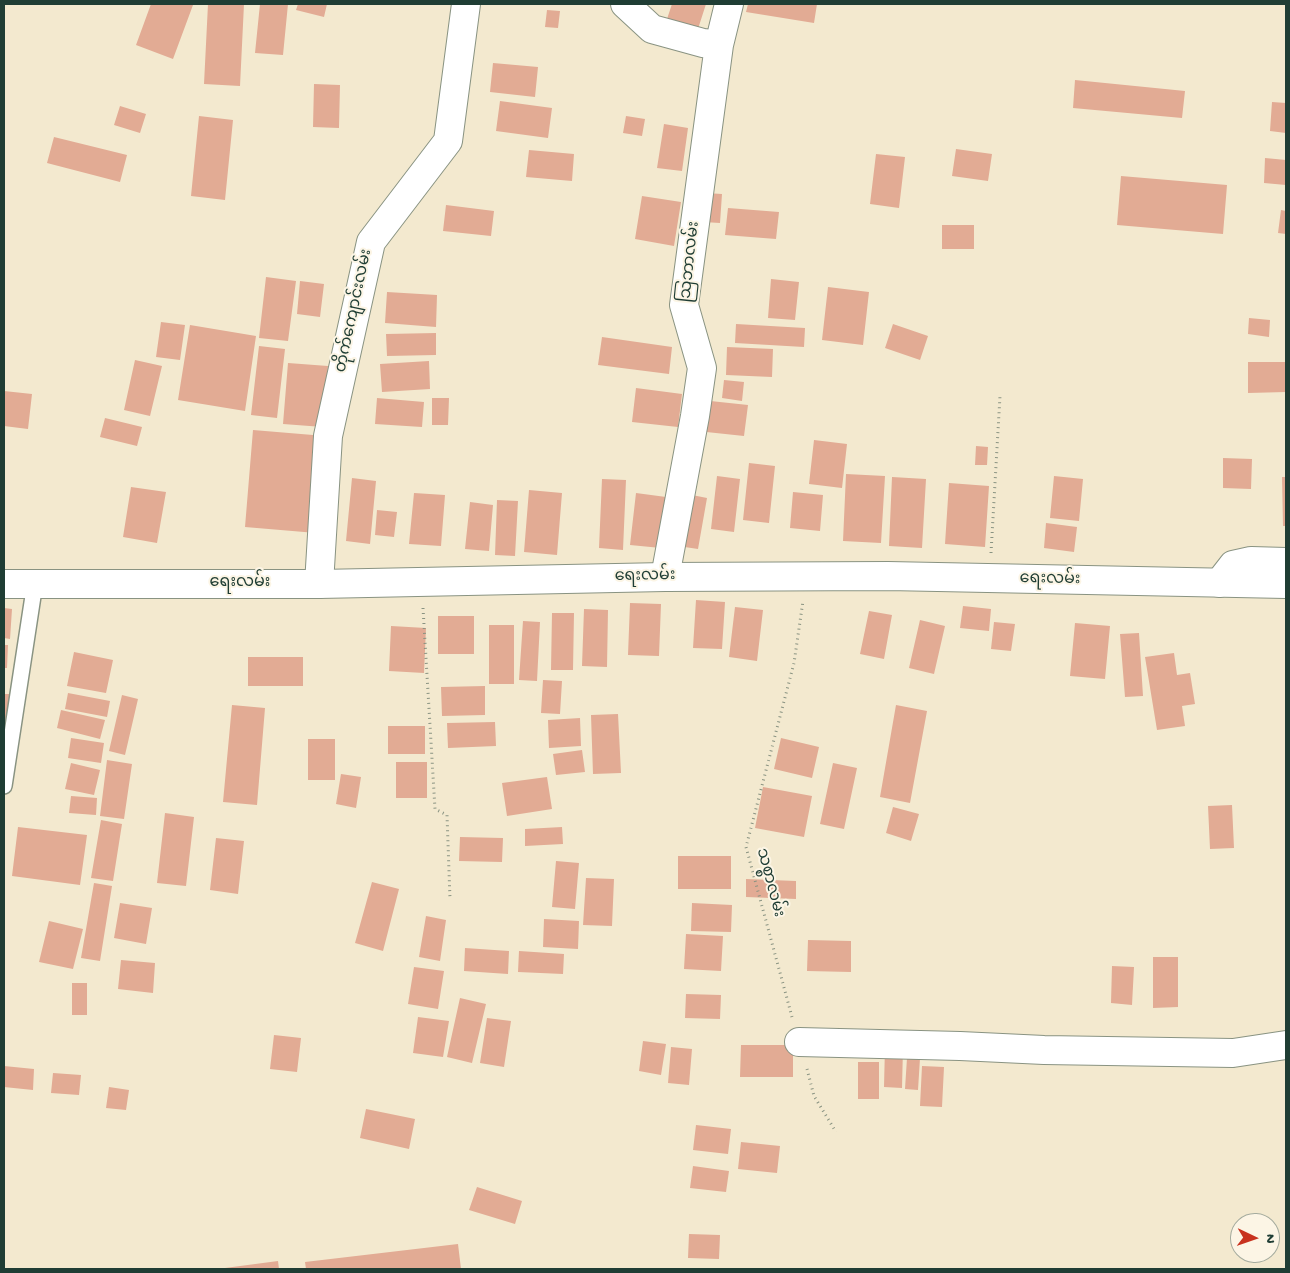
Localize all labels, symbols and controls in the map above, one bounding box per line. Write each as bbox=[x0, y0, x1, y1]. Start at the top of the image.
street label: သြဘာလမ်း bbox=[677, 221, 705, 303]
street label: တိုက်ကျောင်းလမ်း bbox=[333, 248, 377, 374]
street label: ရေးလမ်း bbox=[614, 567, 676, 587]
street label: ရေးလမ်း bbox=[1019, 570, 1081, 590]
street label: ရေးလမ်း bbox=[210, 574, 270, 594]
street label: သစ္စာလမ်း bbox=[751, 846, 787, 920]
north arrow bbox=[1230, 1213, 1280, 1263]
text: N bbox=[1261, 1234, 1278, 1244]

